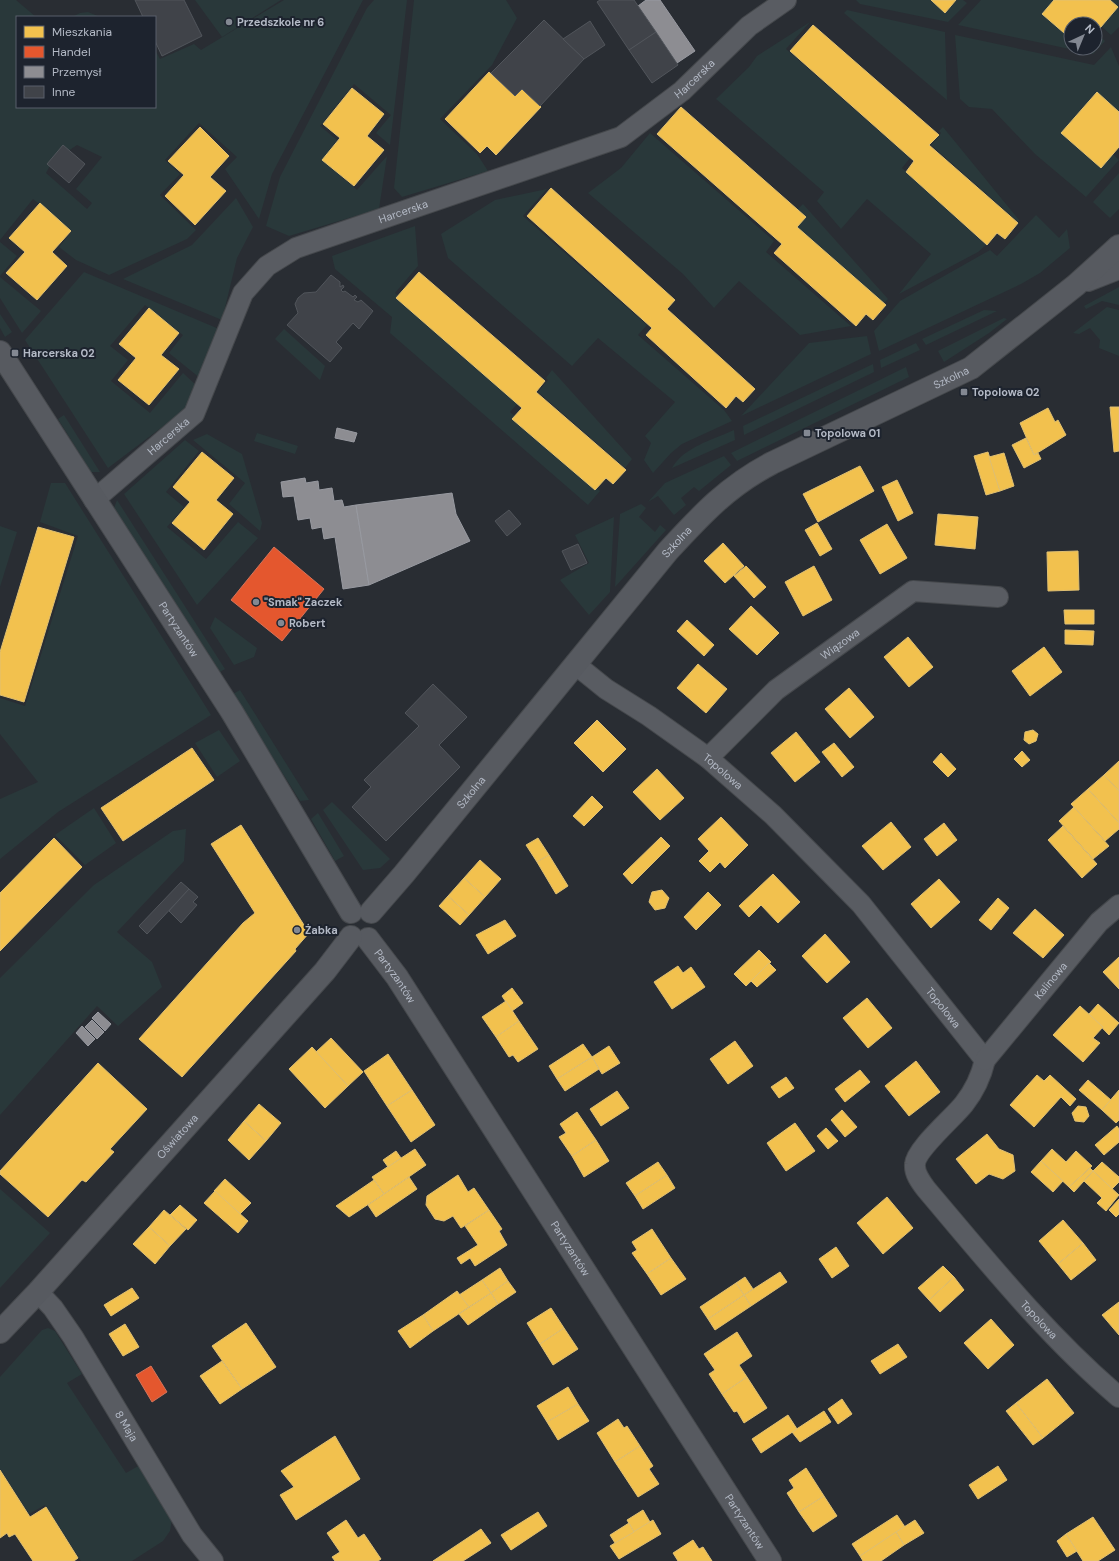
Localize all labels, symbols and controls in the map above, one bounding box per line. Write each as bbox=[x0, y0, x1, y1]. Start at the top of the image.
place label: Przedszkole nr 6 bbox=[237, 15, 324, 29]
legend bbox=[16, 16, 156, 108]
north arrow bbox=[1063, 16, 1103, 56]
marker: Przedszkole nr 6 bbox=[224, 17, 234, 27]
text: N bbox=[1082, 21, 1098, 37]
text: Mieszkania bbox=[52, 24, 112, 40]
text: Handel bbox=[52, 44, 91, 60]
street label: Harcerska bbox=[671, 56, 718, 101]
text: Przemysł bbox=[52, 64, 102, 80]
text: Inne bbox=[52, 84, 76, 100]
street label: Harcerska bbox=[377, 197, 430, 226]
place label: Harcerska 02 bbox=[23, 346, 95, 360]
marker: Harcerska 02 bbox=[10, 348, 20, 358]
street label: Szkolna bbox=[931, 363, 971, 392]
place label: Topolowa 02 bbox=[972, 385, 1039, 399]
marker: Topolowa 02 bbox=[959, 387, 969, 397]
street label: Harcerska bbox=[144, 414, 192, 458]
place label: Topolowa 01 bbox=[815, 426, 880, 440]
marker: Topolowa 01 bbox=[802, 428, 812, 438]
street label: Szkolna bbox=[659, 523, 695, 560]
place label: "Smak" Zaczek bbox=[264, 595, 343, 609]
marker: "Smak" Zaczek bbox=[251, 597, 261, 607]
street label: Partyzantów bbox=[156, 599, 202, 660]
place label: Robert bbox=[289, 616, 326, 630]
marker: Robert bbox=[276, 618, 286, 628]
street label: Wiązowa bbox=[818, 625, 862, 663]
street label: Topolowa bbox=[701, 750, 746, 792]
street label: Szkolna bbox=[453, 773, 488, 811]
place label: Żabka bbox=[305, 923, 338, 937]
marker: Żabka bbox=[292, 925, 302, 935]
street label: Partyzantów bbox=[371, 946, 419, 1006]
street label: Kalinowa bbox=[1031, 959, 1070, 1002]
street label: Topolowa bbox=[923, 984, 964, 1031]
street label: Oświatowa bbox=[154, 1111, 201, 1162]
street label: Partyzantów bbox=[548, 1218, 594, 1279]
street label: Topolowa bbox=[1018, 1297, 1061, 1342]
street label: 8 Maja bbox=[112, 1408, 141, 1444]
street label: Partyzantów bbox=[722, 1491, 768, 1552]

